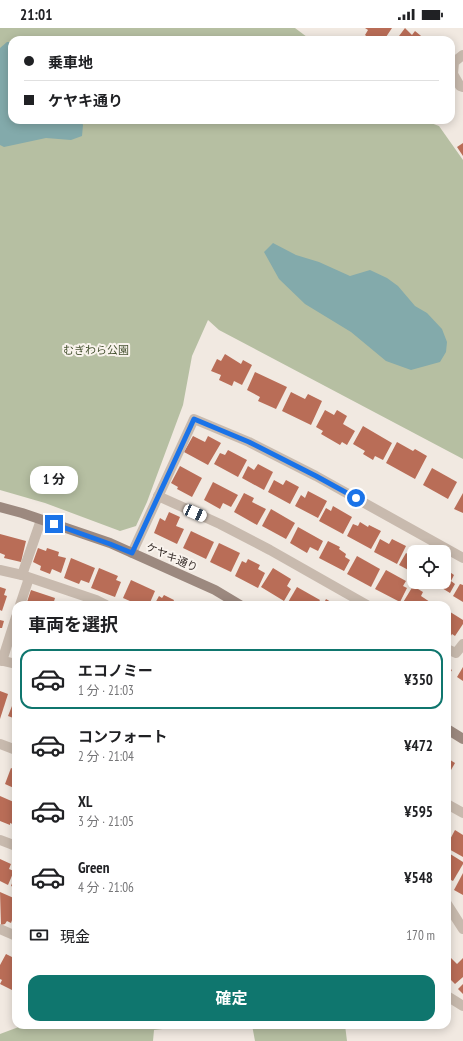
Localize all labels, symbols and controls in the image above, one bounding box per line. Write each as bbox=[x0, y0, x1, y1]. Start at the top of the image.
text: 21:01 bbox=[20, 5, 52, 24]
text: 乗車地 bbox=[48, 53, 93, 72]
text: ケヤキ通り bbox=[48, 91, 123, 110]
park label: むぎわら公園 bbox=[63, 343, 129, 357]
callout: 1 分 bbox=[30, 466, 78, 494]
text: 1 分 bbox=[43, 471, 65, 488]
route start bbox=[347, 489, 365, 507]
car bbox=[182, 503, 208, 523]
route end bbox=[45, 515, 63, 533]
street label: ケヤキ通り bbox=[144, 539, 200, 575]
map controls bbox=[407, 545, 451, 589]
button: locate bbox=[407, 545, 451, 589]
text: 車両を選択 bbox=[28, 613, 118, 636]
icon: car bbox=[30, 661, 66, 697]
text: エコノミー bbox=[78, 661, 153, 680]
text: ¥350 bbox=[404, 670, 433, 689]
text: 1 分 · 21:03 bbox=[78, 682, 134, 699]
icon: car bbox=[30, 727, 66, 763]
text: コンフォート bbox=[78, 727, 168, 746]
text: ¥472 bbox=[404, 736, 433, 755]
text: 2 分 · 21:04 bbox=[78, 748, 134, 765]
text: XL bbox=[78, 792, 92, 811]
icon: car bbox=[30, 793, 66, 829]
text: ¥595 bbox=[404, 802, 433, 821]
text: 3 分 · 21:05 bbox=[78, 813, 134, 830]
text: Green bbox=[78, 858, 110, 877]
icon: car bbox=[30, 859, 66, 895]
text: ¥548 bbox=[404, 868, 433, 887]
text: 4 分 · 21:06 bbox=[78, 879, 134, 896]
icon: cash bbox=[28, 924, 50, 946]
text: 現金 bbox=[60, 927, 90, 946]
text: 170 m bbox=[406, 927, 435, 944]
button: 確定 bbox=[28, 975, 435, 1021]

